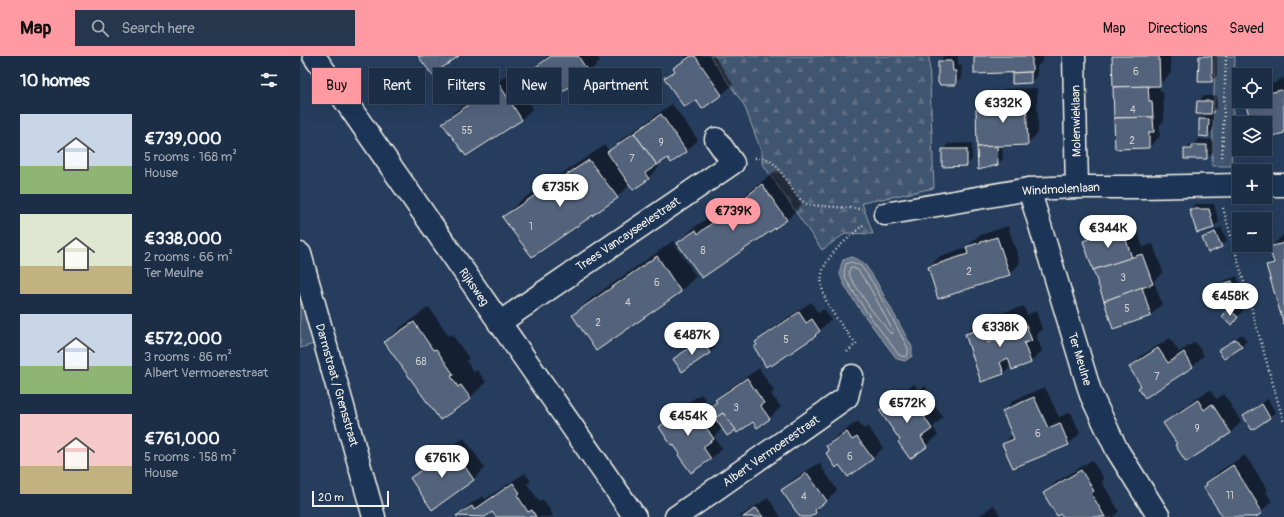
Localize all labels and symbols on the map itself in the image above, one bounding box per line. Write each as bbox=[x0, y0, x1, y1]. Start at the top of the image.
house number: 6 bbox=[1133, 66, 1139, 78]
street label: Molenwieklaan bbox=[1068, 85, 1085, 157]
pin: €332K bbox=[975, 90, 1031, 124]
house number: 4 bbox=[1130, 104, 1136, 116]
house number: 55 bbox=[462, 125, 472, 137]
house number: 2 bbox=[1129, 135, 1135, 147]
house number: 9 bbox=[658, 137, 664, 149]
house number: 7 bbox=[629, 153, 635, 165]
pin: €735K bbox=[532, 174, 588, 208]
street label: Windmolenlaan bbox=[1022, 180, 1100, 199]
street label: Trees Vancayseelestraat bbox=[573, 194, 683, 275]
pin: €739K bbox=[705, 198, 761, 232]
pin: €344K bbox=[1080, 215, 1136, 249]
house number: 1 bbox=[529, 221, 533, 233]
house number: 8 bbox=[700, 245, 706, 257]
street label: Rijksweg bbox=[455, 265, 492, 309]
house number: 2 bbox=[966, 266, 972, 278]
house number: 3 bbox=[1120, 272, 1126, 284]
house number: 6 bbox=[654, 277, 660, 289]
pin: €458K bbox=[1202, 283, 1258, 317]
house number: 4 bbox=[625, 297, 631, 309]
house number: 5 bbox=[1124, 303, 1130, 315]
pin: €338K bbox=[972, 314, 1028, 348]
house number: 2 bbox=[595, 317, 601, 329]
street label: Darmstraat / Grensstraat bbox=[312, 322, 361, 449]
pin: €487K bbox=[664, 322, 720, 356]
street label: Ter Meulne bbox=[1064, 331, 1095, 388]
house number: 5 bbox=[783, 334, 789, 346]
house number: 68 bbox=[416, 356, 426, 368]
house number: 7 bbox=[1154, 371, 1160, 383]
pin: €572K bbox=[879, 390, 935, 424]
house number: 3 bbox=[733, 402, 739, 414]
pin: €454K bbox=[660, 403, 716, 437]
street label: Albert Vermoerestraat bbox=[720, 412, 823, 490]
house number: 9 bbox=[1194, 423, 1200, 435]
house number: 6 bbox=[1035, 428, 1041, 440]
pin: €761K bbox=[414, 445, 470, 479]
house number: 6 bbox=[847, 451, 853, 463]
scale bar bbox=[312, 489, 389, 508]
house number: 11 bbox=[1226, 490, 1234, 502]
house number: 4 bbox=[801, 491, 807, 503]

